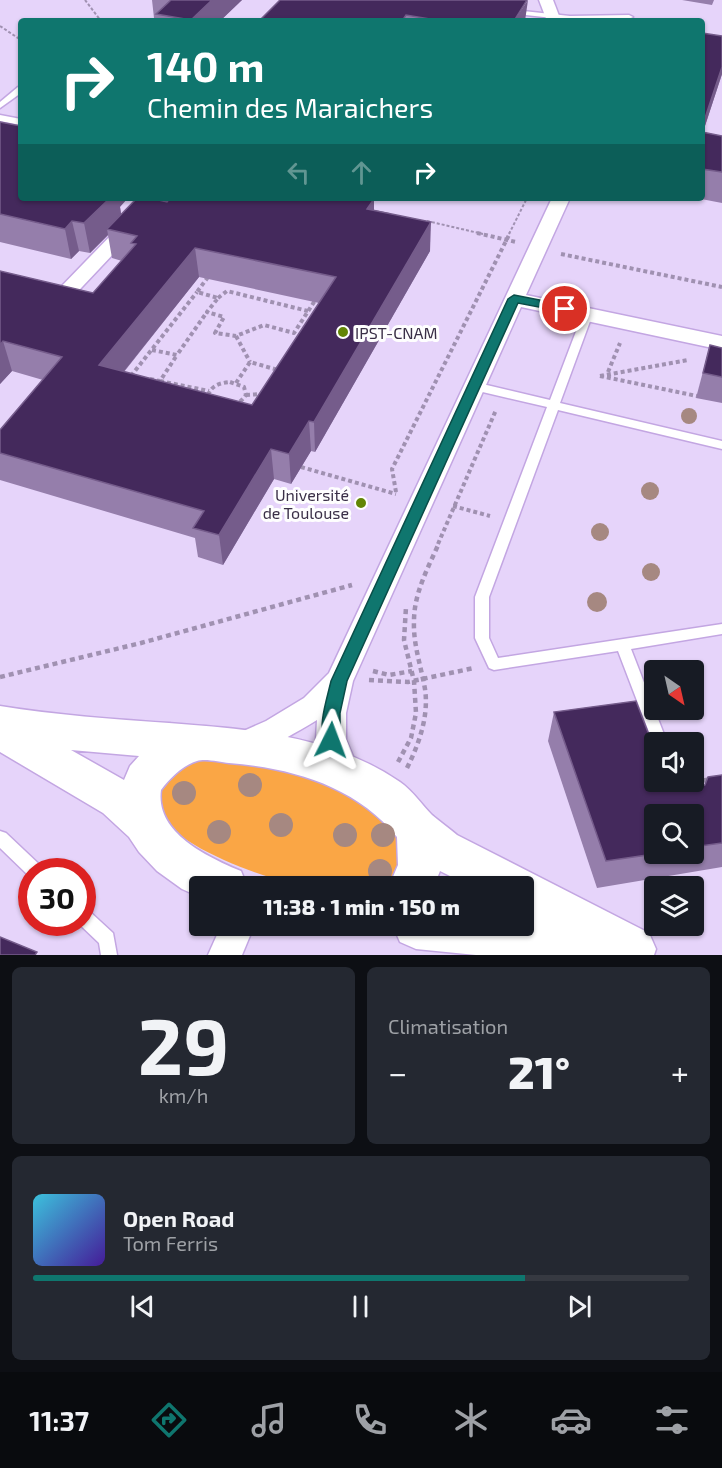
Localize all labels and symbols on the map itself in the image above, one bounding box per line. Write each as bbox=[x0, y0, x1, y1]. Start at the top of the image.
pin bbox=[539, 283, 590, 334]
place label: IPST-CNAM bbox=[355, 323, 438, 342]
marker: IPST-CNAM bbox=[336, 325, 350, 339]
place label: Université de Toulouse bbox=[263, 485, 349, 522]
marker: Université de Toulouse bbox=[354, 496, 368, 510]
north arrow bbox=[644, 660, 704, 720]
position arrow bbox=[299, 708, 363, 772]
speed limit sign: 30 bbox=[18, 858, 96, 936]

